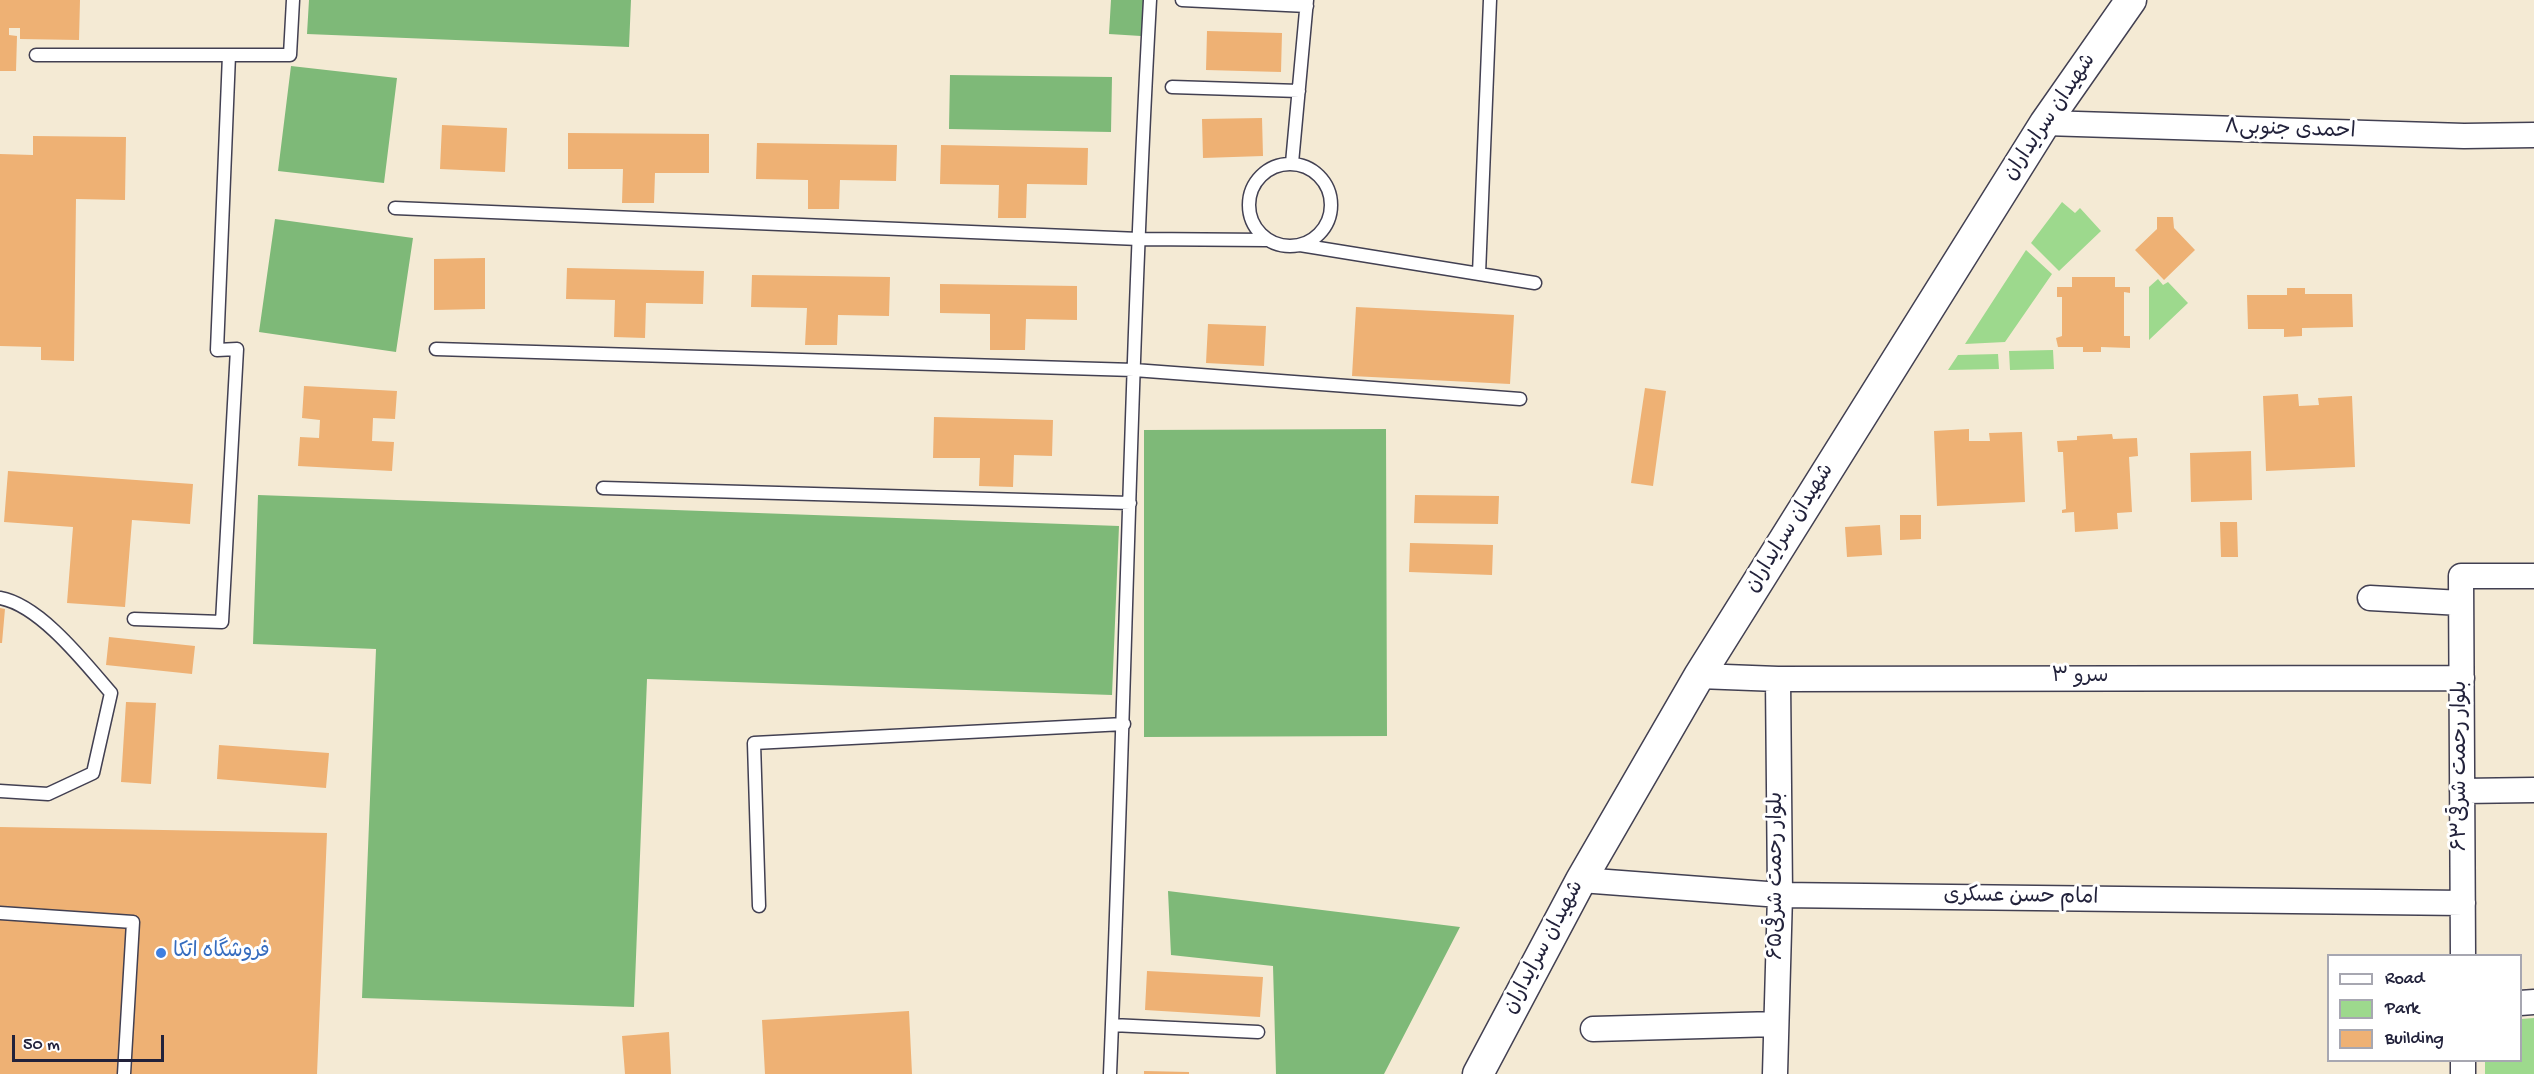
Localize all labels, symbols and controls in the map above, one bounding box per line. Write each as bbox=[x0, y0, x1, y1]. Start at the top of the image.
street label: شهیدان سرایداران bbox=[1999, 50, 2103, 186]
street label: احمدی جنوبی۸ bbox=[2224, 116, 2356, 146]
street label: شهیدان سرایداران bbox=[1741, 460, 1841, 598]
street label: سرو ۳ bbox=[2051, 665, 2109, 691]
street label: بلوار رحمت شرقی۶۳ bbox=[2449, 681, 2475, 851]
street label: بلوار رحمت شرقی۶۵ bbox=[1765, 792, 1791, 960]
street label: شهیدان سرایداران bbox=[1499, 877, 1591, 1019]
street label: امام حسن عسکری bbox=[1943, 884, 2099, 912]
place label: فروشگاه اتکا bbox=[173, 940, 270, 966]
marker: فروشگاه اتکا bbox=[154, 946, 168, 960]
legend bbox=[2327, 954, 2522, 1062]
text: Road bbox=[2385, 969, 2424, 990]
text: Park bbox=[2385, 999, 2419, 1020]
scale bar bbox=[15, 1023, 166, 1061]
text: Building bbox=[2385, 1029, 2444, 1050]
text: 50 m bbox=[23, 1035, 60, 1056]

